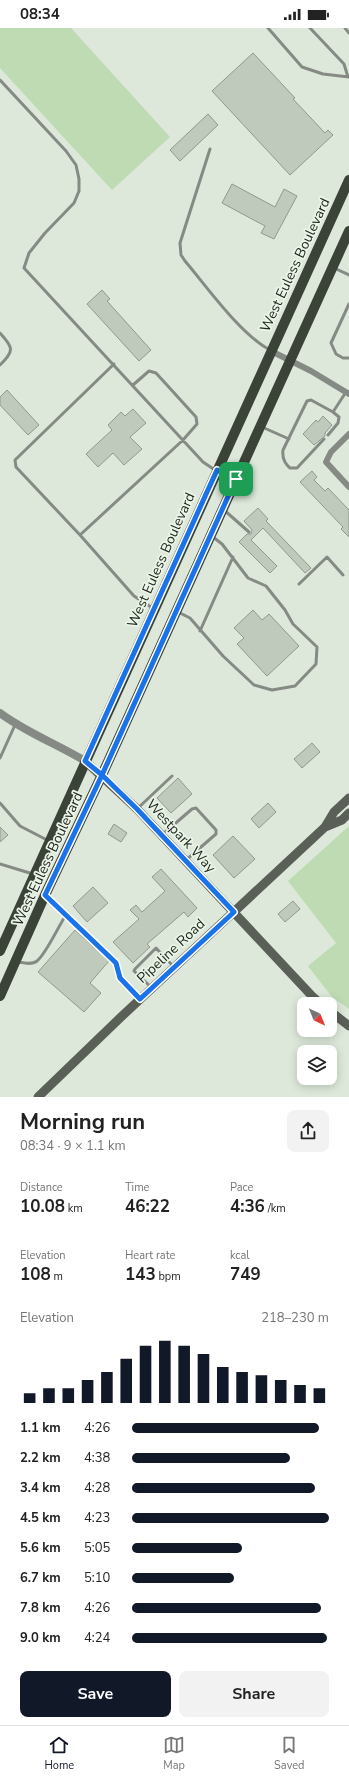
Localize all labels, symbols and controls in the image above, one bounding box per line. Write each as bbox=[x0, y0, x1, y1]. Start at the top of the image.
text: 08:34 bbox=[20, 4, 60, 24]
street label: West Euless Boulevard bbox=[256, 195, 334, 335]
pin bbox=[219, 462, 253, 496]
icon: arrive bbox=[225, 468, 247, 490]
street label: West Euless Boulevard bbox=[123, 489, 199, 631]
street label: West Euless Boulevard bbox=[9, 789, 87, 929]
street label: Westpark Way bbox=[142, 795, 221, 877]
street label: Pipeline Road bbox=[133, 914, 209, 988]
north arrow bbox=[297, 997, 337, 1037]
map controls bbox=[297, 997, 337, 1085]
button: layers bbox=[297, 1045, 337, 1085]
text: Morning run bbox=[20, 1107, 145, 1137]
button: share bbox=[287, 1110, 329, 1152]
text: 08:34 · 9 × 1.1 km bbox=[20, 1137, 126, 1155]
text: Distance bbox=[20, 1180, 63, 1195]
text: Time bbox=[125, 1180, 149, 1195]
text: Pace bbox=[230, 1180, 253, 1195]
text: 10.08 bbox=[20, 1195, 65, 1218]
text: 46:22 bbox=[125, 1195, 170, 1218]
text: 4:36 bbox=[230, 1195, 265, 1218]
text: km bbox=[65, 1201, 83, 1216]
text: /km bbox=[265, 1201, 286, 1216]
text: Elevation bbox=[20, 1248, 66, 1263]
text: Heart rate bbox=[125, 1248, 175, 1263]
text: kcal bbox=[230, 1248, 250, 1263]
text: 108 bbox=[20, 1263, 51, 1286]
text: 143 bbox=[125, 1263, 156, 1286]
text: 749 bbox=[230, 1263, 261, 1286]
text: m bbox=[51, 1269, 63, 1284]
text: bpm bbox=[156, 1269, 181, 1284]
text: Elevation bbox=[20, 1309, 74, 1327]
text: 218–230 m bbox=[261, 1309, 329, 1327]
text: 1.1 km bbox=[20, 1419, 61, 1437]
text: 4:26 bbox=[84, 1419, 110, 1437]
text: 2.2 km bbox=[20, 1449, 61, 1467]
text: 4:38 bbox=[84, 1449, 110, 1467]
text: 3.4 km bbox=[20, 1479, 61, 1497]
text: 4:28 bbox=[84, 1479, 110, 1497]
text: 4.5 km bbox=[20, 1509, 61, 1527]
text: 4:23 bbox=[84, 1509, 110, 1527]
text: 5.6 km bbox=[20, 1539, 61, 1557]
text: 5:05 bbox=[84, 1539, 110, 1557]
text: 6.7 km bbox=[20, 1569, 61, 1587]
text: 5:10 bbox=[84, 1569, 110, 1587]
text: 7.8 km bbox=[20, 1599, 61, 1617]
text: 4:26 bbox=[84, 1599, 110, 1617]
text: 9.0 km bbox=[20, 1629, 61, 1647]
text: 4:24 bbox=[84, 1629, 110, 1647]
button: Save bbox=[20, 1671, 171, 1717]
button: Share bbox=[179, 1671, 329, 1717]
tab: Home bbox=[44, 1734, 74, 1773]
tab: Map bbox=[163, 1734, 185, 1773]
tab: Saved bbox=[274, 1734, 305, 1773]

